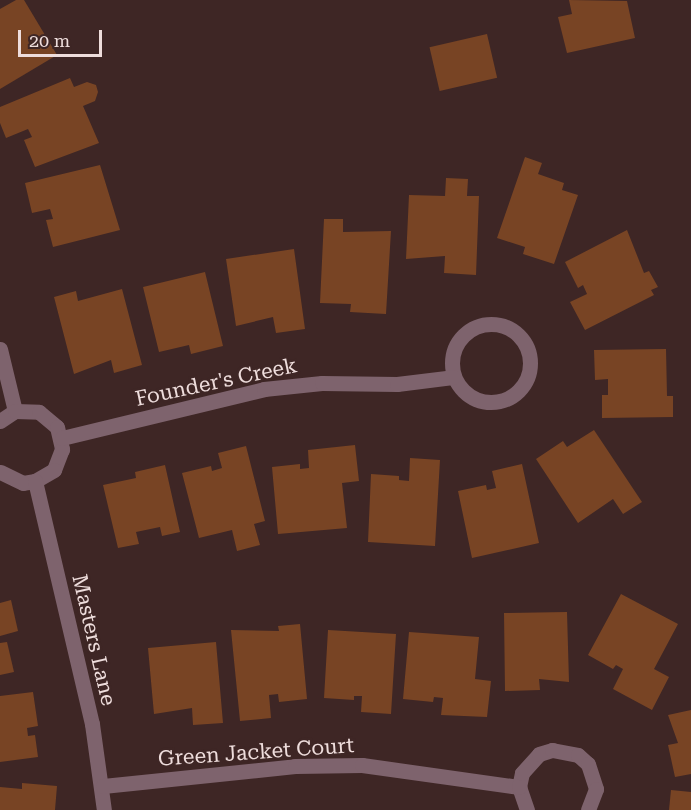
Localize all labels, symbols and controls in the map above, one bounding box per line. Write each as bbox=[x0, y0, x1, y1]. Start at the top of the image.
scale bar bbox=[21, 18, 105, 56]
text: 20 m bbox=[29, 30, 70, 51]
street label: Founder's Creek bbox=[133, 353, 299, 411]
street label: Masters Lane bbox=[67, 572, 121, 708]
street label: Green Jacket Court bbox=[157, 733, 355, 771]

